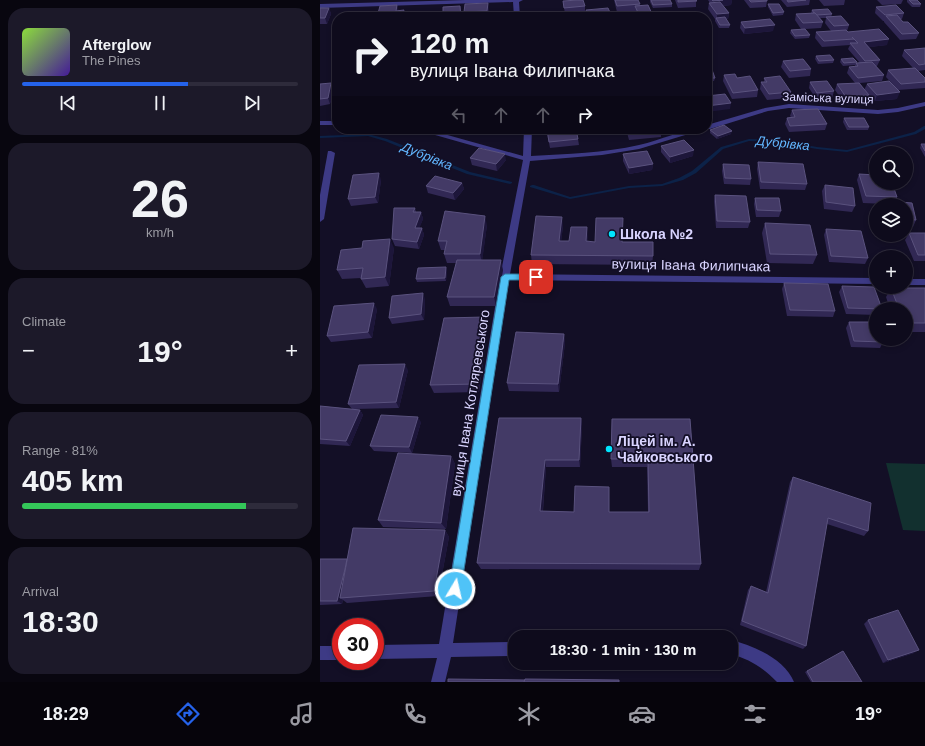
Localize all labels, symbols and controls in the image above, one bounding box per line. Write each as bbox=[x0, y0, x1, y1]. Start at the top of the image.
icon: right bbox=[344, 28, 396, 80]
text: 120 m bbox=[410, 28, 489, 59]
text: Afterglow bbox=[82, 36, 151, 53]
text: The Pines bbox=[82, 53, 141, 68]
text: вулиця Івана Филипчака bbox=[410, 61, 614, 81]
street label: Заміська вулиця bbox=[782, 89, 874, 107]
icon: previous bbox=[57, 92, 79, 114]
icon: pause bbox=[149, 92, 171, 114]
icon: next bbox=[241, 92, 263, 114]
icon: left bbox=[448, 104, 470, 126]
icon: ahead bbox=[490, 104, 512, 126]
icon: ahead bbox=[532, 104, 554, 126]
icon: right bbox=[574, 104, 596, 126]
water label: Дубрівка bbox=[754, 133, 810, 153]
water label: Дубрівка bbox=[397, 138, 455, 173]
map controls bbox=[869, 146, 913, 346]
button: search bbox=[869, 146, 913, 190]
text: 26 bbox=[131, 170, 189, 228]
button: layers bbox=[869, 198, 913, 242]
text: km/h bbox=[146, 225, 174, 240]
place label: Школа №2 bbox=[620, 226, 693, 242]
marker: Школа №2 bbox=[607, 229, 617, 239]
button: + bbox=[869, 250, 913, 294]
street label: вулиця Івана Филипчака bbox=[611, 256, 771, 274]
pin bbox=[519, 260, 553, 294]
icon: arrive bbox=[525, 266, 547, 288]
button: − bbox=[869, 302, 913, 346]
street label: вулиця Івана Котляревського bbox=[447, 308, 493, 498]
text: Climate bbox=[22, 314, 66, 329]
text: 19° bbox=[137, 335, 183, 368]
text: − bbox=[22, 338, 35, 363]
text: + bbox=[285, 338, 298, 363]
place label: Ліцей ім. А. Чайковського bbox=[617, 433, 713, 465]
text: Range · 81% bbox=[22, 443, 98, 458]
marker: Ліцей ім. А. Чайковського bbox=[604, 444, 614, 454]
text: 405 km bbox=[22, 464, 124, 497]
position arrow bbox=[434, 568, 476, 610]
text: Arrival bbox=[22, 584, 59, 599]
text: 18:30 bbox=[22, 605, 99, 638]
speed limit sign: 30 bbox=[332, 618, 384, 670]
text: 18:30 · 1 min · 130 m bbox=[550, 641, 696, 658]
icon: directions bbox=[174, 700, 202, 728]
icon: music bbox=[288, 700, 316, 728]
icon: phone bbox=[401, 700, 429, 728]
icon: climate bbox=[515, 700, 543, 728]
icon: car bbox=[628, 700, 656, 728]
icon: filters bbox=[741, 700, 769, 728]
text: 18:29 bbox=[43, 704, 89, 724]
text: 19° bbox=[855, 704, 882, 724]

